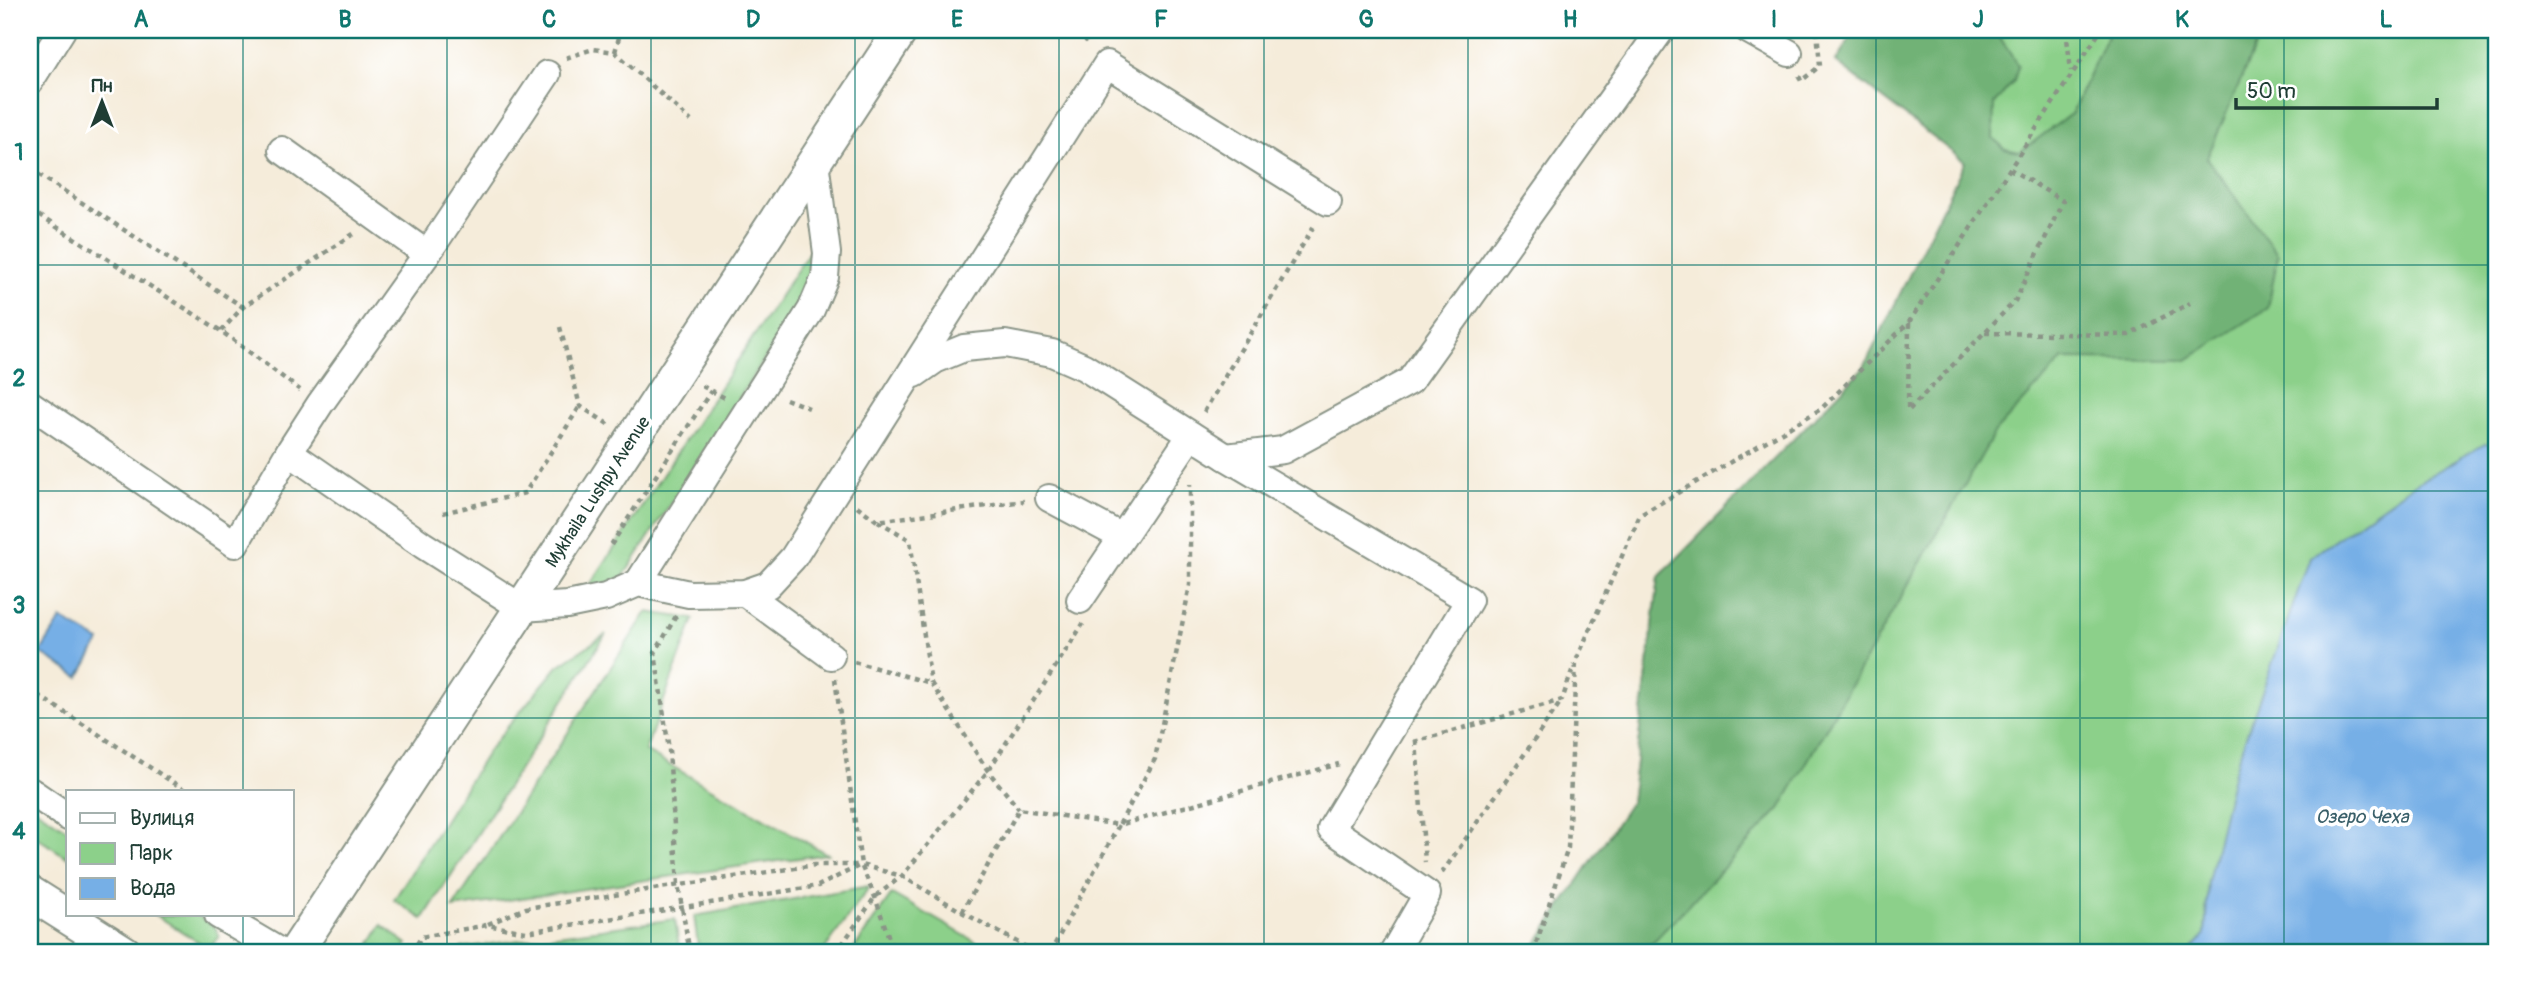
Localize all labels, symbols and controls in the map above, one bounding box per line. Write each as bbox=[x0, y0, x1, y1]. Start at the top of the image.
text: A bbox=[134, 5, 149, 34]
text: B bbox=[338, 5, 352, 34]
text: C bbox=[542, 5, 556, 34]
text: D bbox=[746, 5, 760, 34]
text: E bbox=[951, 5, 963, 34]
text: F bbox=[1154, 5, 1168, 34]
text: G bbox=[1358, 5, 1374, 34]
text: H bbox=[1563, 5, 1577, 34]
text: I bbox=[1771, 5, 1777, 34]
text: J bbox=[1972, 5, 1984, 34]
text: K bbox=[2175, 5, 2189, 34]
text: L bbox=[2380, 5, 2393, 34]
north arrow bbox=[66, 66, 136, 136]
scale bar bbox=[2236, 66, 2438, 110]
text: Пн bbox=[92, 74, 112, 98]
text: 50 m bbox=[2247, 78, 2296, 105]
text: 1 bbox=[15, 138, 24, 167]
text: 2 bbox=[13, 364, 26, 393]
street label: Mykhaila Lushpy Avenue bbox=[540, 412, 656, 572]
text: 3 bbox=[13, 591, 25, 620]
legend bbox=[66, 790, 294, 916]
text: Вулиця bbox=[130, 805, 194, 832]
water label: Озеро Чеха bbox=[2316, 805, 2410, 829]
text: 4 bbox=[12, 817, 26, 846]
text: Парк bbox=[130, 840, 173, 867]
text: Вода bbox=[130, 875, 176, 902]

